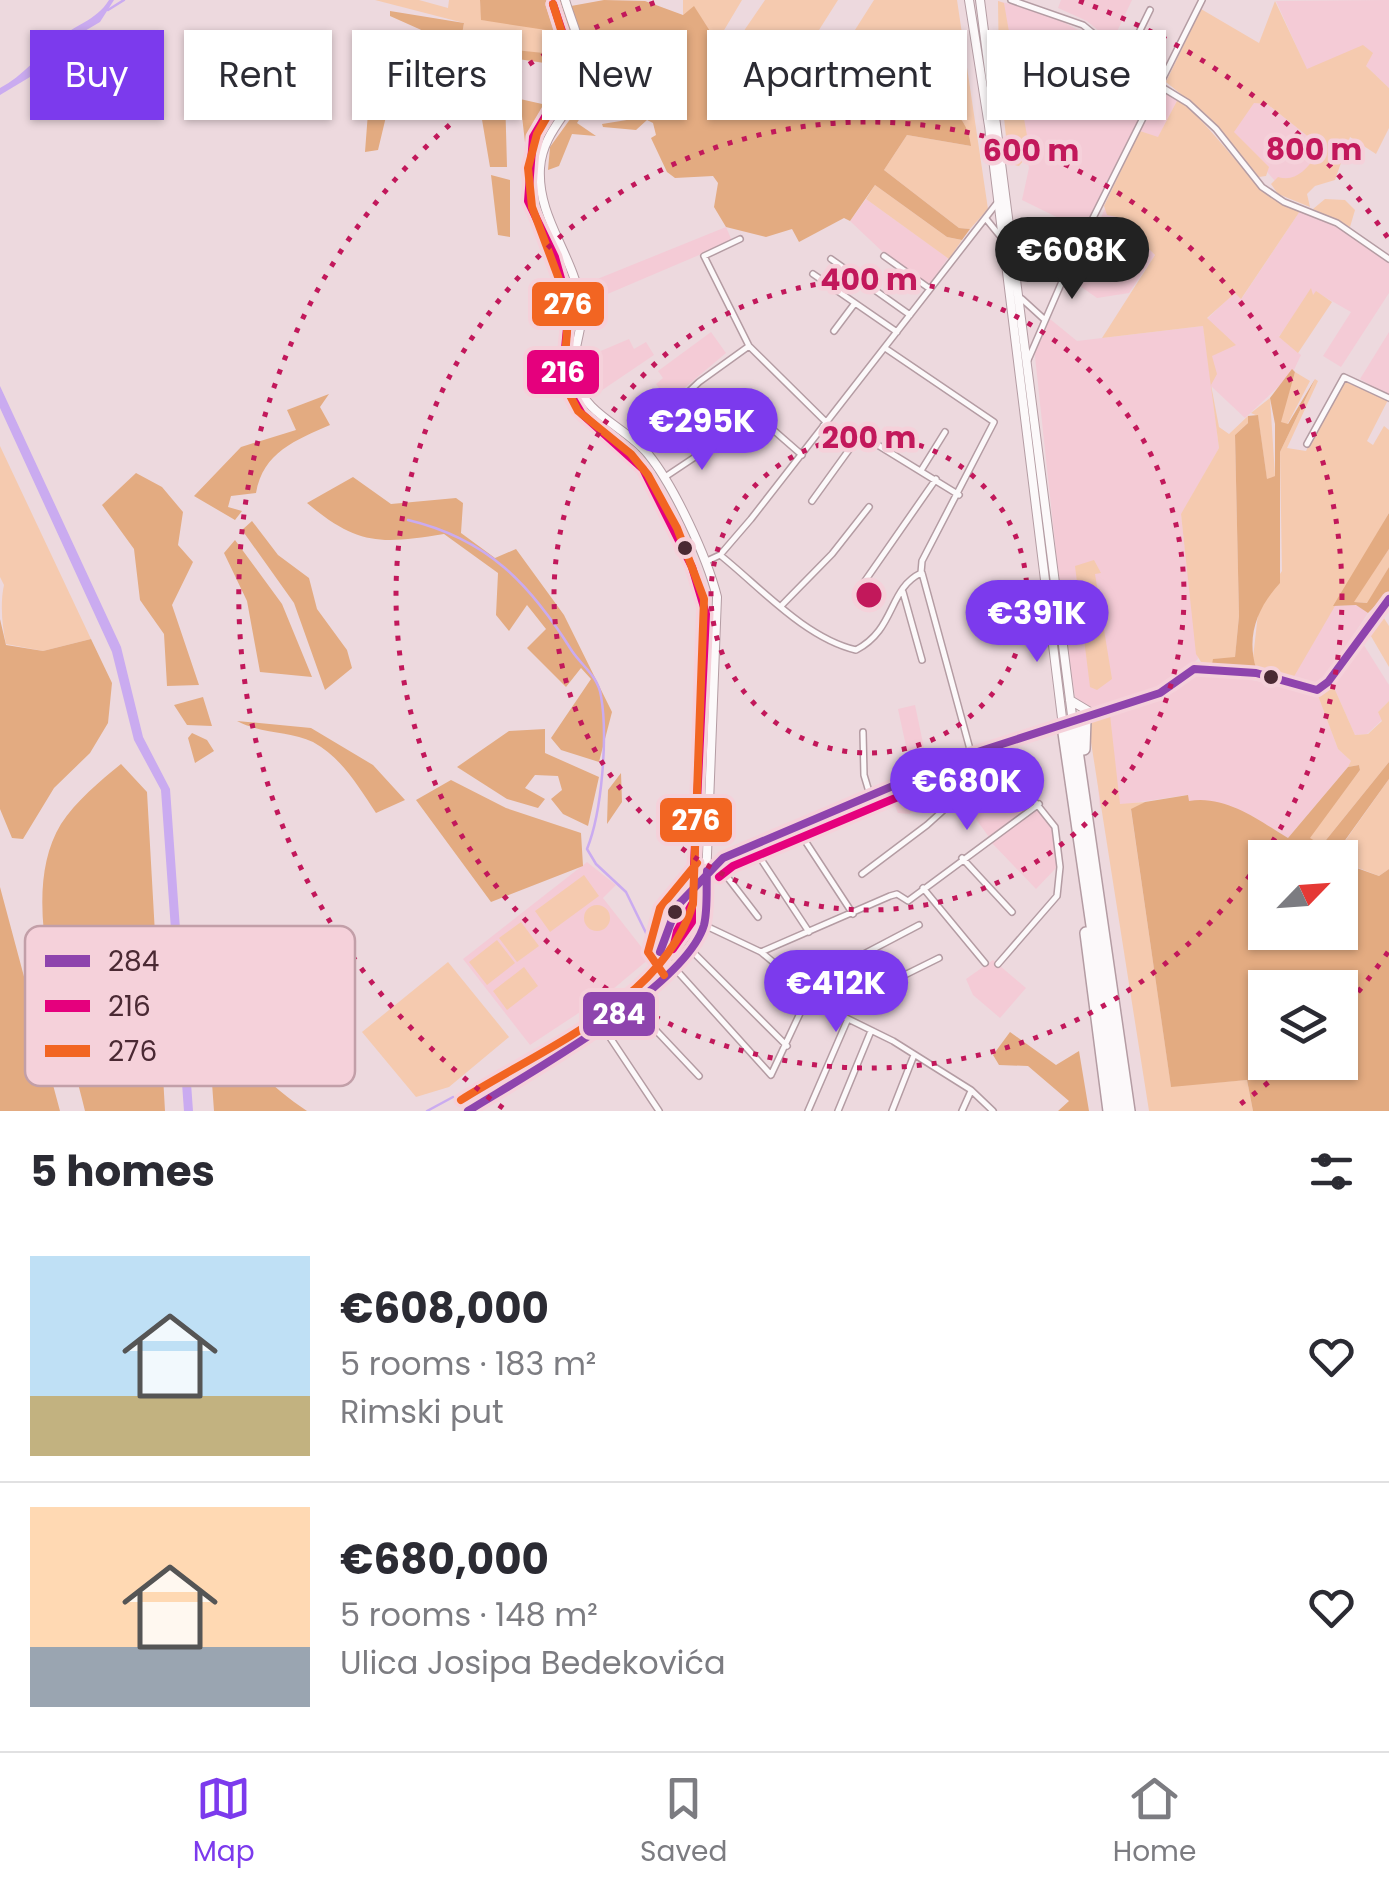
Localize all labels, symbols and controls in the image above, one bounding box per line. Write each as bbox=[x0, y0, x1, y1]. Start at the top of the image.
chip: Buy bbox=[30, 30, 164, 120]
chip: Rent bbox=[184, 30, 332, 120]
chip: Filters bbox=[352, 30, 522, 120]
chip: New bbox=[542, 30, 687, 120]
chip: Apartment bbox=[707, 30, 967, 120]
chip: House bbox=[987, 30, 1166, 120]
text: 800 m bbox=[1266, 128, 1362, 171]
text: 600 m bbox=[983, 129, 1079, 172]
pin: €608K bbox=[1002, 217, 1142, 302]
text: €608K bbox=[1017, 227, 1127, 272]
text: 400 m bbox=[820, 258, 918, 301]
line badge: 276 bbox=[530, 280, 606, 328]
text: 276 bbox=[544, 285, 592, 324]
line badge: 216 bbox=[525, 348, 601, 396]
text: 216 bbox=[541, 353, 585, 392]
pin: €295K bbox=[632, 388, 772, 473]
text: €295K bbox=[649, 398, 755, 443]
text: 200 m bbox=[822, 416, 916, 459]
unlabelled marker bbox=[675, 538, 695, 558]
centre of rings bbox=[851, 577, 887, 613]
pin: €391K bbox=[967, 580, 1107, 665]
text: €391K bbox=[988, 590, 1086, 635]
unlabelled marker bbox=[1261, 667, 1281, 687]
pin: €680K bbox=[897, 748, 1037, 833]
text: €680K bbox=[912, 758, 1022, 803]
line badge: 276 bbox=[658, 796, 734, 844]
text: 276 bbox=[672, 801, 720, 840]
north arrow bbox=[1248, 840, 1358, 950]
map controls bbox=[1248, 840, 1358, 1080]
unlabelled marker bbox=[665, 902, 685, 922]
legend bbox=[25, 926, 355, 1086]
text: 284 bbox=[108, 942, 159, 981]
pin: €412K bbox=[766, 950, 906, 1035]
text: €412K bbox=[786, 960, 886, 1005]
button: layers bbox=[1248, 970, 1358, 1080]
text: 216 bbox=[108, 987, 151, 1026]
line badge: 284 bbox=[581, 990, 657, 1038]
text: 284 bbox=[592, 995, 646, 1034]
text: 276 bbox=[108, 1032, 157, 1071]
text: 5 homes bbox=[30, 1142, 215, 1201]
icon: filters bbox=[1304, 1144, 1359, 1199]
text: €608,000 bbox=[340, 1279, 549, 1338]
icon: home bbox=[110, 1296, 230, 1416]
icon: heart bbox=[1304, 1329, 1359, 1384]
text: 5 rooms · 183 m² bbox=[340, 1341, 596, 1386]
text: Rimski put bbox=[340, 1389, 504, 1434]
text: €680,000 bbox=[340, 1530, 549, 1589]
icon: home bbox=[110, 1547, 230, 1667]
icon: heart bbox=[1304, 1580, 1359, 1635]
text: 5 rooms · 148 m² bbox=[340, 1592, 598, 1637]
text: Ulica Josipa Bedekovića bbox=[340, 1640, 726, 1685]
tab: Map bbox=[193, 1771, 255, 1873]
tab: Saved bbox=[640, 1771, 727, 1873]
tab: Home bbox=[1113, 1771, 1196, 1873]

